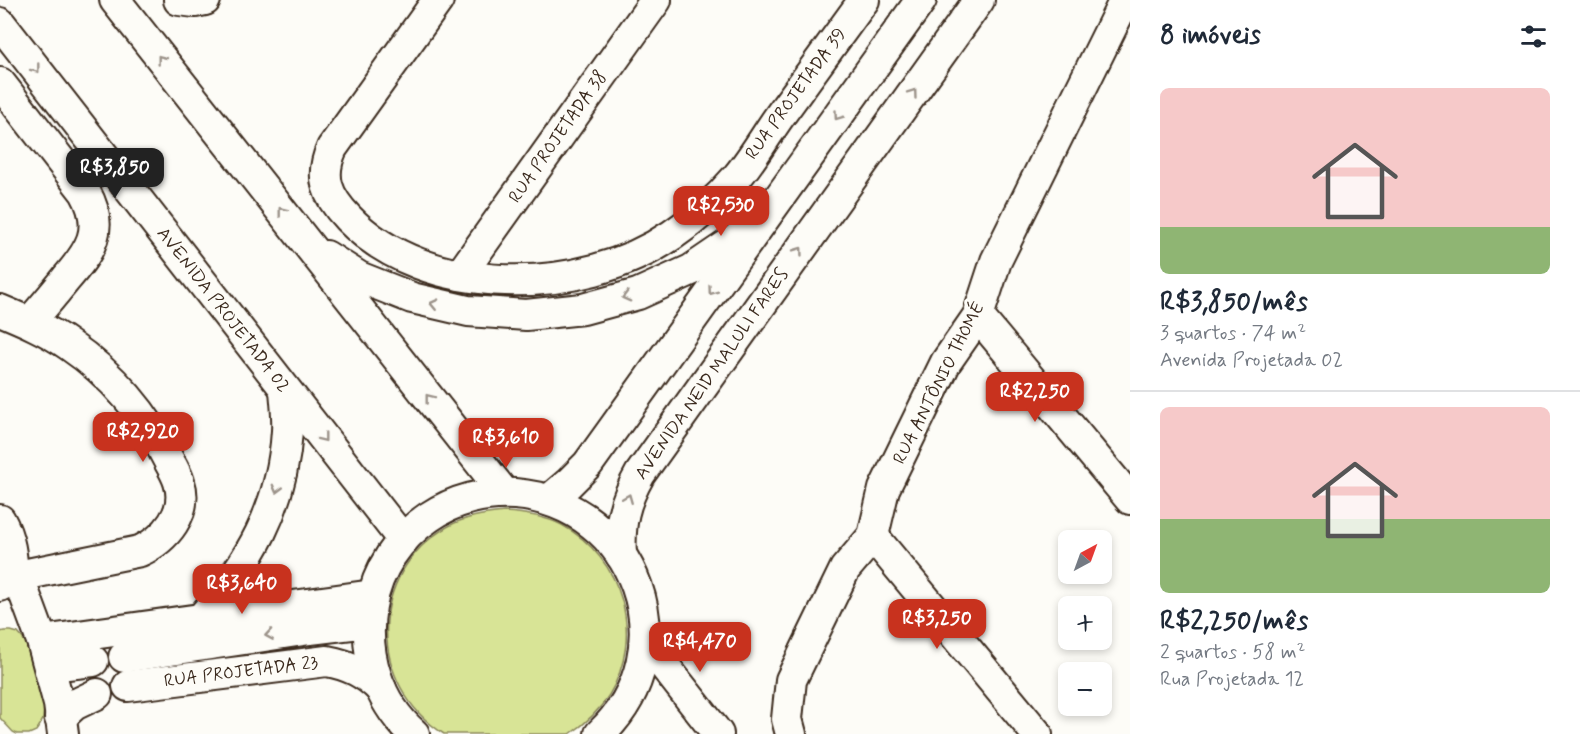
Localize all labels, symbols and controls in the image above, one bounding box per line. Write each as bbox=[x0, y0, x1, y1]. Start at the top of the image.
text: 8 imóveis bbox=[1160, 19, 1261, 53]
icon: filters bbox=[1517, 20, 1550, 53]
street label: RUA PROJETADA 39 bbox=[740, 23, 852, 165]
one-way arrow bbox=[158, 54, 169, 65]
one-way arrow bbox=[28, 62, 39, 73]
street label: RUA PROJETADA 38 bbox=[503, 66, 613, 208]
one-way arrow bbox=[906, 88, 917, 99]
one-way arrow bbox=[834, 109, 845, 120]
icon: home bbox=[1301, 127, 1409, 235]
pin: R$3,850 bbox=[60, 148, 170, 199]
text: R$3,850 bbox=[80, 154, 150, 181]
pin: R$2,530 bbox=[666, 186, 776, 237]
text: R$2,530 bbox=[687, 192, 755, 219]
one-way arrow bbox=[279, 207, 290, 218]
street label: AVENIDA PROJETADA 02 bbox=[151, 222, 295, 398]
one-way arrow bbox=[792, 247, 803, 258]
street label: AVENIDA NEID MALULI FARES bbox=[630, 264, 794, 484]
one-way arrow bbox=[708, 285, 719, 296]
text: R$3,850/mês bbox=[1160, 286, 1308, 320]
one-way arrow bbox=[621, 290, 631, 303]
one-way arrow bbox=[429, 298, 439, 311]
street label: RUA ANTÔNIO THOMÉ bbox=[888, 298, 990, 468]
text: 3 quartos · 74 m² bbox=[1160, 320, 1306, 347]
text: Avenida Projetada 02 bbox=[1160, 347, 1343, 374]
pin: R$2,250 bbox=[980, 372, 1090, 423]
text: R$2,250 bbox=[1000, 378, 1070, 405]
one-way arrow bbox=[425, 393, 436, 404]
pin: R$2,920 bbox=[88, 412, 198, 463]
text: R$2,920 bbox=[107, 418, 179, 445]
pin: R$3,610 bbox=[451, 418, 561, 469]
text: R$3,610 bbox=[473, 424, 539, 451]
one-way arrow bbox=[316, 431, 327, 442]
icon: home bbox=[1301, 446, 1409, 554]
one-way arrow bbox=[272, 483, 284, 494]
one-way arrow bbox=[621, 493, 633, 504]
north arrow bbox=[1058, 530, 1112, 584]
map controls bbox=[1058, 530, 1112, 716]
pin: R$3,640 bbox=[187, 564, 297, 615]
text: R$3,640 bbox=[207, 570, 277, 597]
button: + bbox=[1058, 596, 1112, 650]
pin: R$3,250 bbox=[882, 599, 992, 650]
text: R$3,250 bbox=[902, 605, 972, 632]
text: R$2,250/mês bbox=[1160, 605, 1308, 639]
pin: R$4,470 bbox=[645, 622, 755, 673]
text: R$4,470 bbox=[663, 628, 737, 655]
one-way arrow bbox=[264, 629, 273, 641]
text: 2 quartos · 58 m² bbox=[1160, 639, 1305, 666]
street label: RUA PROJETADA 23 bbox=[163, 651, 320, 693]
button: − bbox=[1058, 662, 1112, 716]
text: Rua Projetada 12 bbox=[1160, 666, 1304, 693]

